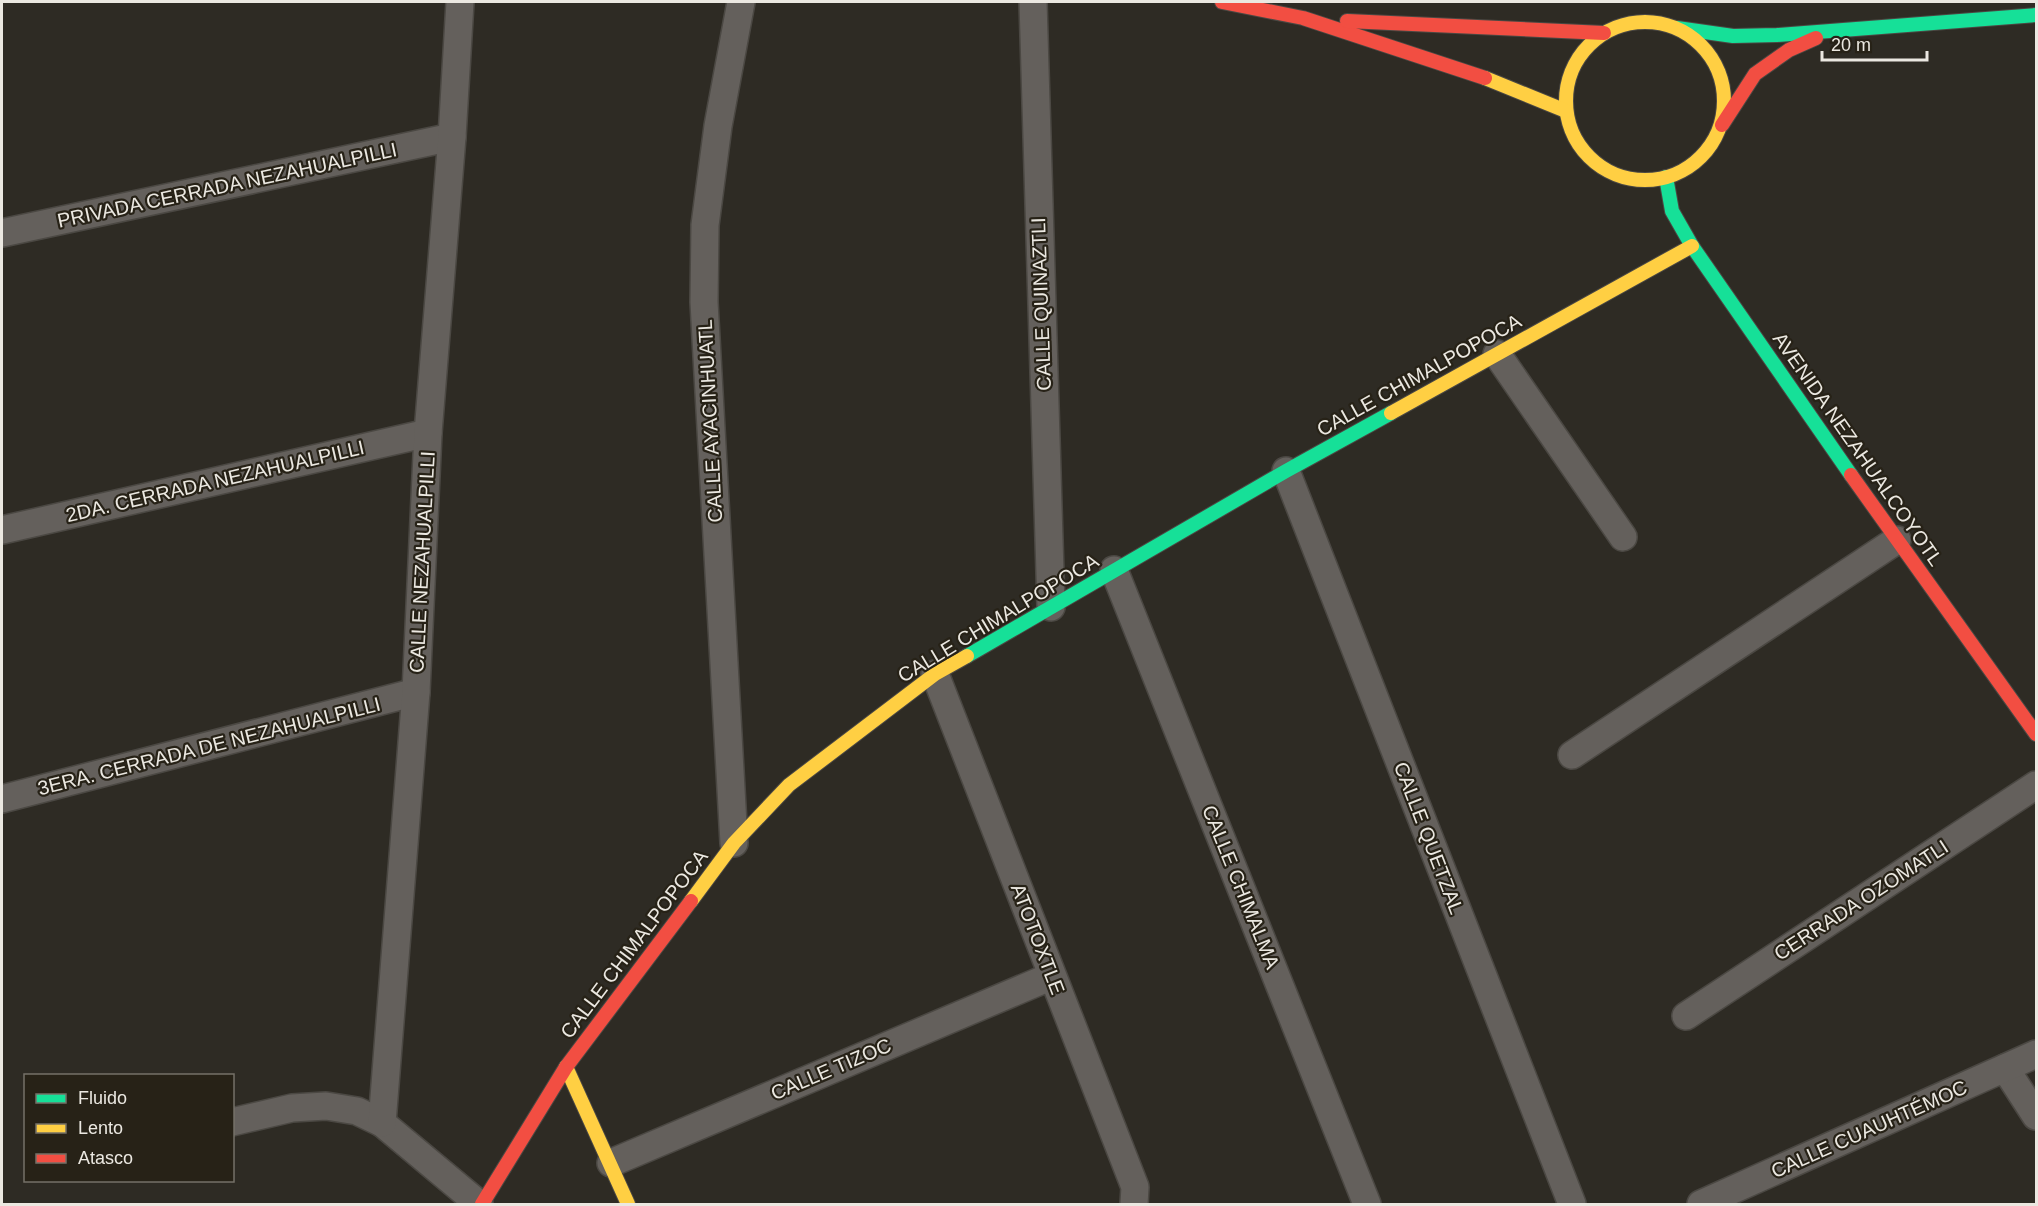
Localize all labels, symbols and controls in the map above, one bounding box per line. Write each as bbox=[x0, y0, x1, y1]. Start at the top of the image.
scale bar bbox=[1822, 24, 1927, 62]
text: 20 m bbox=[1831, 35, 1871, 55]
street label: PRIVADA CERRADA NEZAHUALPILLI bbox=[55, 138, 399, 232]
street label: CALLE QUINAZTLI bbox=[1027, 217, 1055, 391]
street label: CALLE CHIMALPOPOCA bbox=[1313, 309, 1526, 440]
street label: CALLE AYACINHUATL bbox=[694, 319, 726, 523]
street label: AVENIDA NEZAHUALCOYOTL bbox=[1769, 328, 1947, 570]
street label: 2DA. CERRADA NEZAHUALPILLI bbox=[64, 436, 366, 526]
street label: CALLE NEZAHUALPILLI bbox=[405, 450, 439, 674]
street label: CALLE CHIMALPOPOCA bbox=[894, 549, 1103, 687]
street label: 3ERA. CERRADA DE NEZAHUALPILLI bbox=[35, 693, 383, 799]
street label: CALLE QUETZAL bbox=[1390, 759, 1468, 917]
street label: CALLE CHIMALMA bbox=[1198, 802, 1284, 973]
street label: CERRADA OZOMATLI bbox=[1770, 835, 1952, 965]
street label: CALLE CHIMALPOPOCA bbox=[556, 845, 712, 1042]
street label: ATOTOXTLE bbox=[1007, 881, 1069, 997]
street label: CALLE TIZOC bbox=[768, 1034, 894, 1104]
legend bbox=[24, 1074, 234, 1182]
street label: CALLE CUAUHTÉMOC bbox=[1768, 1076, 1970, 1182]
text: Fluido bbox=[78, 1088, 127, 1108]
text: Lento bbox=[78, 1118, 123, 1138]
text: Atasco bbox=[78, 1148, 133, 1168]

